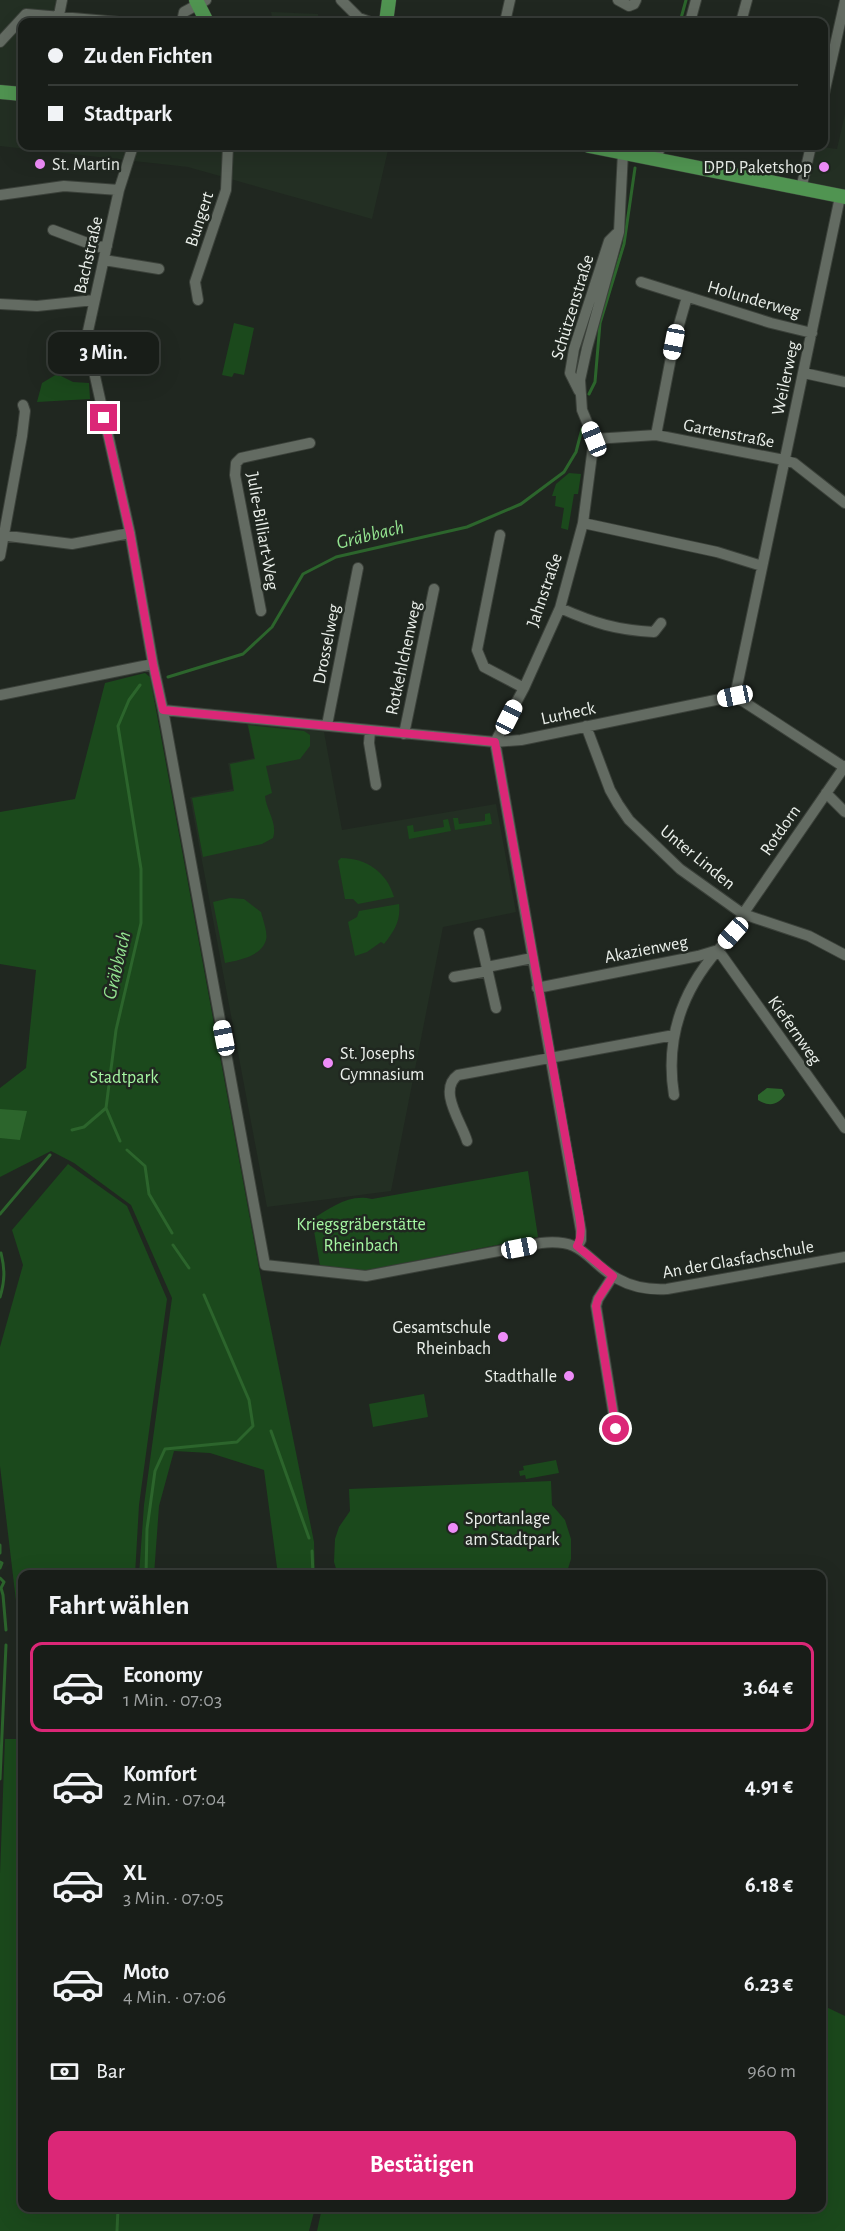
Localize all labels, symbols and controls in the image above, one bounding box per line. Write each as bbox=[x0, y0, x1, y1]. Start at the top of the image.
text: Zu den Fichten bbox=[84, 45, 213, 67]
text: Stadtpark bbox=[84, 103, 172, 125]
place label: St. Martin bbox=[52, 156, 120, 174]
marker: St. Martin bbox=[33, 157, 47, 171]
place label: DPD Paketshop bbox=[703, 159, 812, 177]
marker: DPD Paketshop bbox=[817, 160, 831, 174]
street label: Bungert bbox=[183, 189, 217, 249]
street label: Bachstraße bbox=[71, 215, 107, 296]
street label: Schützenstraße bbox=[548, 253, 597, 362]
street label: Holunderweg bbox=[705, 278, 803, 322]
car bbox=[662, 323, 686, 361]
callout: 3 Min. bbox=[48, 331, 160, 373]
street label: Weilerweg bbox=[769, 339, 803, 417]
text: 3 Min. bbox=[80, 343, 127, 363]
route end bbox=[90, 404, 117, 431]
street label: Gartenstraße bbox=[682, 416, 776, 452]
car bbox=[579, 419, 609, 459]
street label: Julie-Billiart-Weg bbox=[243, 471, 281, 592]
water label: Gräbbach bbox=[334, 517, 406, 553]
street label: Jahnstraße bbox=[524, 551, 566, 629]
street label: Rotkehlchenweg bbox=[383, 599, 425, 717]
street label: Drosselweg bbox=[310, 602, 344, 686]
car bbox=[716, 683, 754, 709]
car bbox=[493, 697, 525, 737]
street label: Lurheck bbox=[539, 699, 598, 729]
street label: Rotdorn bbox=[757, 802, 804, 859]
street label: Unter Linden bbox=[656, 822, 738, 893]
car bbox=[714, 914, 752, 952]
water label: Gräbbach bbox=[99, 929, 134, 1001]
street label: Akazienweg bbox=[603, 933, 690, 967]
street label: Kiefernweg bbox=[764, 993, 824, 1068]
car bbox=[212, 1019, 236, 1057]
place label: St. Josephs Gymnasium bbox=[340, 1045, 424, 1084]
marker: St. Josephs Gymnasium bbox=[321, 1056, 335, 1070]
park label: Stadtpark bbox=[90, 1069, 159, 1087]
park label: Kriegsgräberstätte Rheinbach bbox=[296, 1216, 426, 1255]
car bbox=[500, 1236, 538, 1260]
street label: An der Glasfachschule bbox=[661, 1238, 815, 1282]
place label: Gesamtschule Rheinbach bbox=[392, 1319, 491, 1358]
marker: Gesamtschule Rheinbach bbox=[496, 1330, 510, 1344]
place label: Stadthalle bbox=[485, 1368, 557, 1386]
marker: Stadthalle bbox=[562, 1369, 576, 1383]
route start bbox=[602, 1415, 629, 1442]
place label: Sportanlage am Stadtpark bbox=[465, 1510, 560, 1549]
marker: Sportanlage am Stadtpark bbox=[446, 1521, 460, 1535]
text: Fahrt wählen bbox=[48, 1592, 190, 1619]
icon: car bbox=[51, 1660, 105, 1714]
text: Economy bbox=[123, 1664, 203, 1686]
text: 3.64 € bbox=[743, 1676, 793, 1698]
text: 1 Min. · 07:03 bbox=[123, 1690, 222, 1710]
icon: car bbox=[51, 1759, 105, 1813]
text: Komfort bbox=[123, 1763, 197, 1785]
text: 4.91 € bbox=[745, 1775, 793, 1797]
text: 2 Min. · 07:04 bbox=[123, 1789, 226, 1809]
icon: car bbox=[51, 1858, 105, 1912]
text: XL bbox=[123, 1862, 146, 1884]
text: 6.18 € bbox=[745, 1874, 793, 1896]
text: 3 Min. · 07:05 bbox=[123, 1888, 224, 1908]
icon: car bbox=[51, 1957, 105, 2011]
text: Moto bbox=[123, 1961, 169, 1983]
text: 6.23 € bbox=[744, 1973, 793, 1995]
text: 4 Min. · 07:06 bbox=[123, 1987, 226, 2007]
icon: cash bbox=[48, 2055, 81, 2088]
text: Bar bbox=[96, 2060, 125, 2082]
text: 960 m bbox=[747, 2061, 796, 2081]
button: Bestätigen bbox=[48, 2131, 796, 2200]

